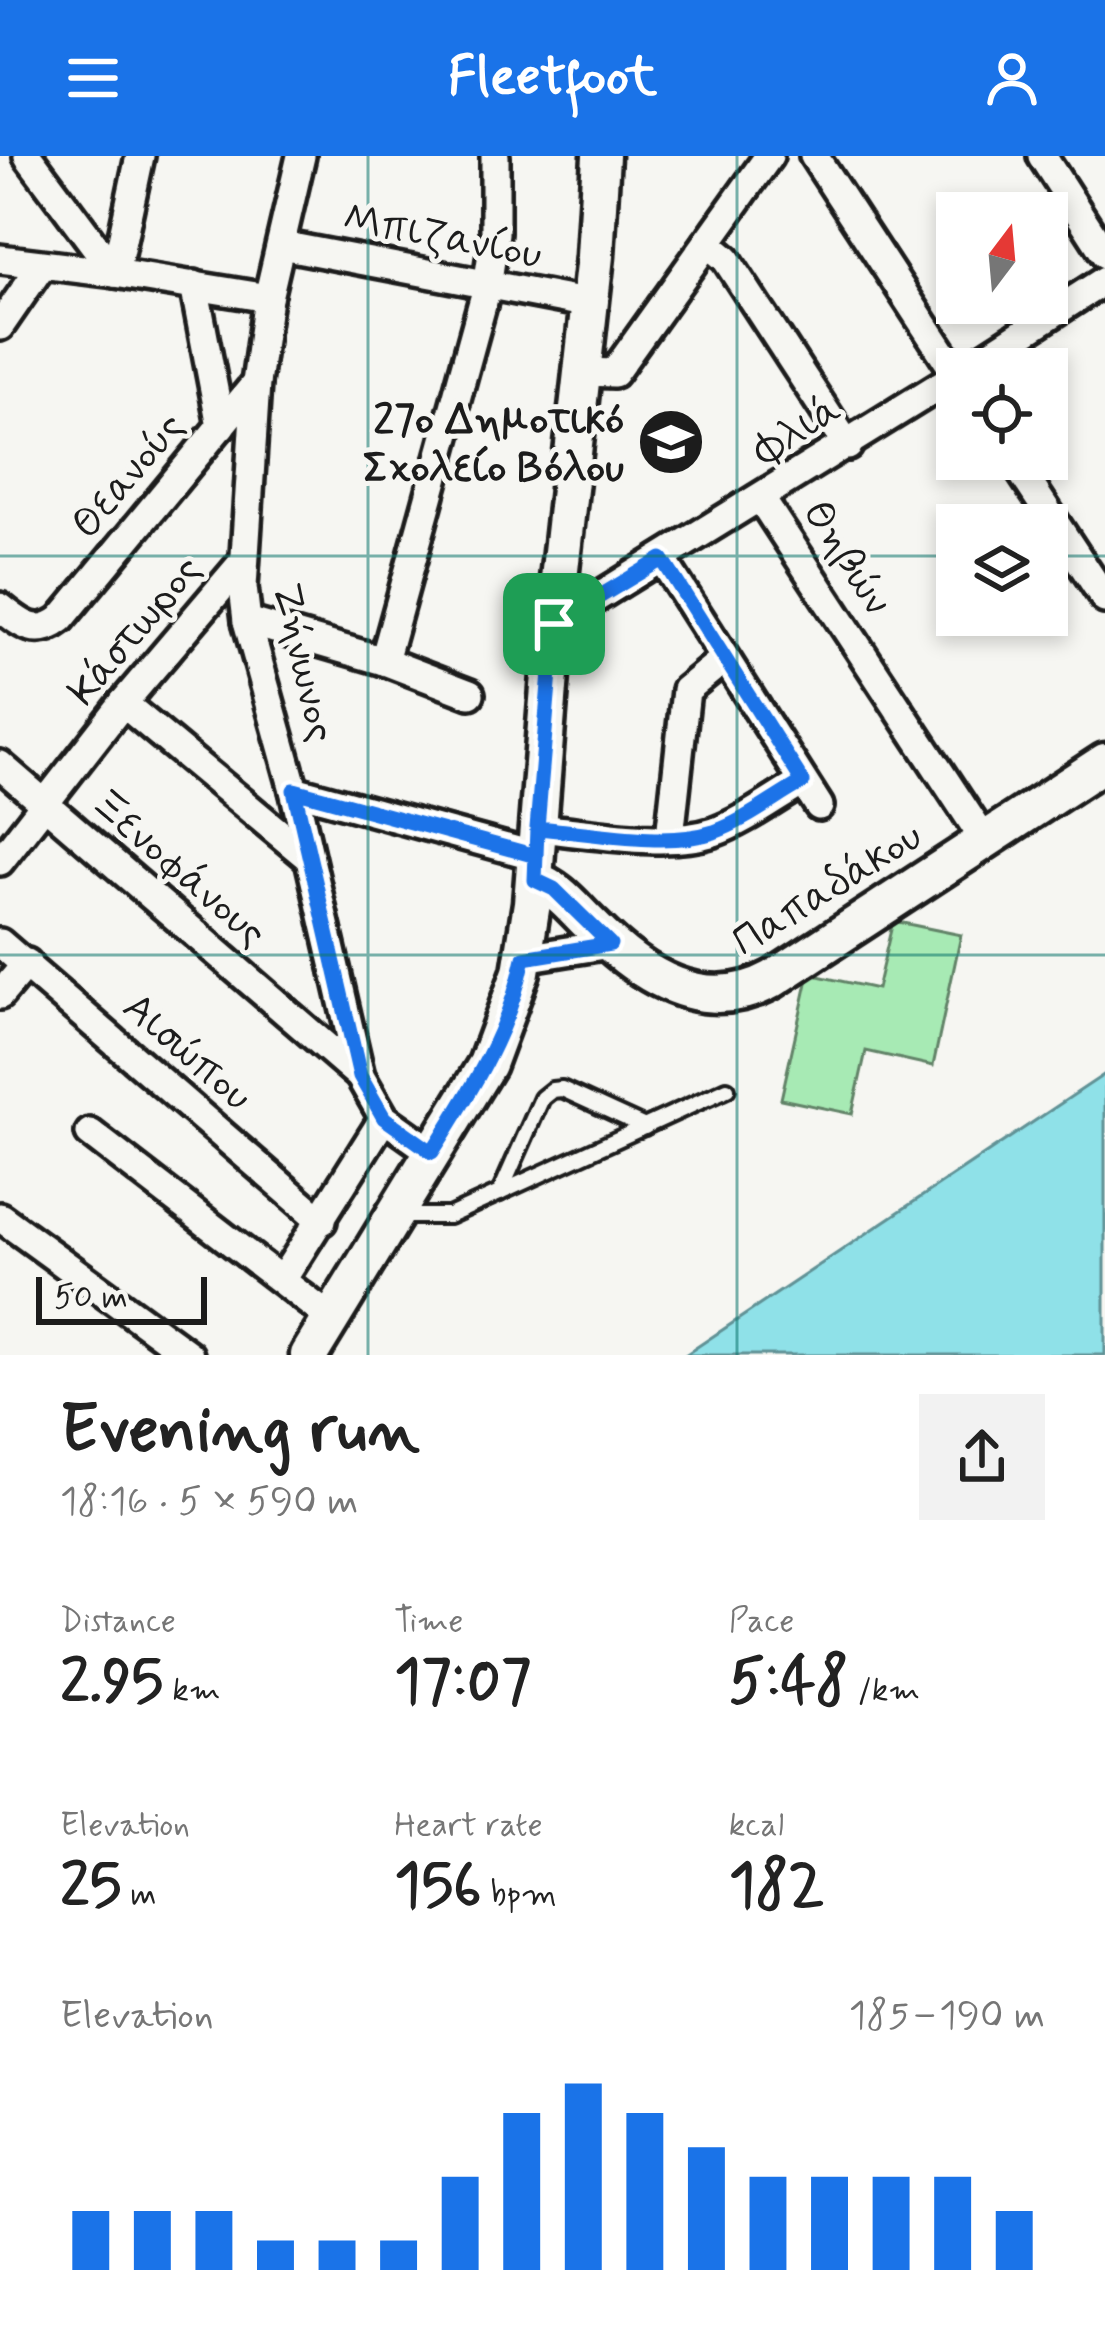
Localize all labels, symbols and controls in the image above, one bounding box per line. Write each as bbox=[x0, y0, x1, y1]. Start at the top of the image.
text: Fleetfoot bbox=[448, 43, 657, 114]
icon: menu bbox=[60, 45, 126, 111]
icon: person bbox=[979, 45, 1045, 111]
street label: Μπιζανίου bbox=[338, 191, 546, 284]
north arrow bbox=[936, 192, 1068, 324]
map controls bbox=[936, 192, 1068, 636]
button: locate bbox=[936, 348, 1068, 480]
street label: Φλιά bbox=[742, 383, 852, 480]
place label: 27ο Δημοτικό Σχολείο Βόλου bbox=[363, 394, 624, 497]
street label: Θεανούς bbox=[60, 401, 198, 551]
school or university icon: 27ο Δημοτικό Σχολείο Βόλου bbox=[636, 407, 706, 477]
street label: Θηβών bbox=[789, 490, 904, 626]
button: layers bbox=[936, 504, 1068, 636]
street label: Κάστωρος bbox=[56, 544, 215, 718]
pin bbox=[503, 573, 605, 675]
street label: Ζήνωνος bbox=[258, 578, 348, 748]
icon: arrive bbox=[521, 591, 587, 657]
street label: Ξενοφάνους bbox=[78, 777, 278, 961]
street label: Παπαδάκου bbox=[723, 810, 933, 970]
street label: Αισώπου bbox=[110, 981, 263, 1124]
scale bar bbox=[36, 1271, 207, 1324]
text: 50 m bbox=[54, 1276, 128, 1320]
text: Evening run bbox=[60, 1389, 420, 1475]
button: share bbox=[919, 1394, 1045, 1520]
text: 18:16 · 5 × 590 m bbox=[60, 1477, 358, 1528]
text: Distance bbox=[60, 1600, 176, 1644]
text: Time bbox=[394, 1600, 463, 1644]
text: Pace bbox=[729, 1600, 794, 1644]
text: 2.95 bbox=[60, 1644, 163, 1723]
text: 17:07 bbox=[394, 1644, 531, 1723]
text: 5:48 bbox=[729, 1644, 848, 1723]
text: km bbox=[163, 1669, 220, 1713]
text: /km bbox=[848, 1669, 920, 1713]
text: Elevation bbox=[60, 1804, 190, 1848]
text: Heart rate bbox=[394, 1804, 543, 1848]
text: kcal bbox=[729, 1804, 784, 1848]
text: 25 bbox=[60, 1848, 121, 1927]
text: 156 bbox=[394, 1848, 481, 1927]
text: 182 bbox=[729, 1848, 824, 1927]
text: m bbox=[121, 1873, 157, 1917]
text: bpm bbox=[481, 1873, 557, 1917]
text: Elevation bbox=[60, 1991, 214, 2042]
text: 185–190 m bbox=[849, 1991, 1045, 2042]

